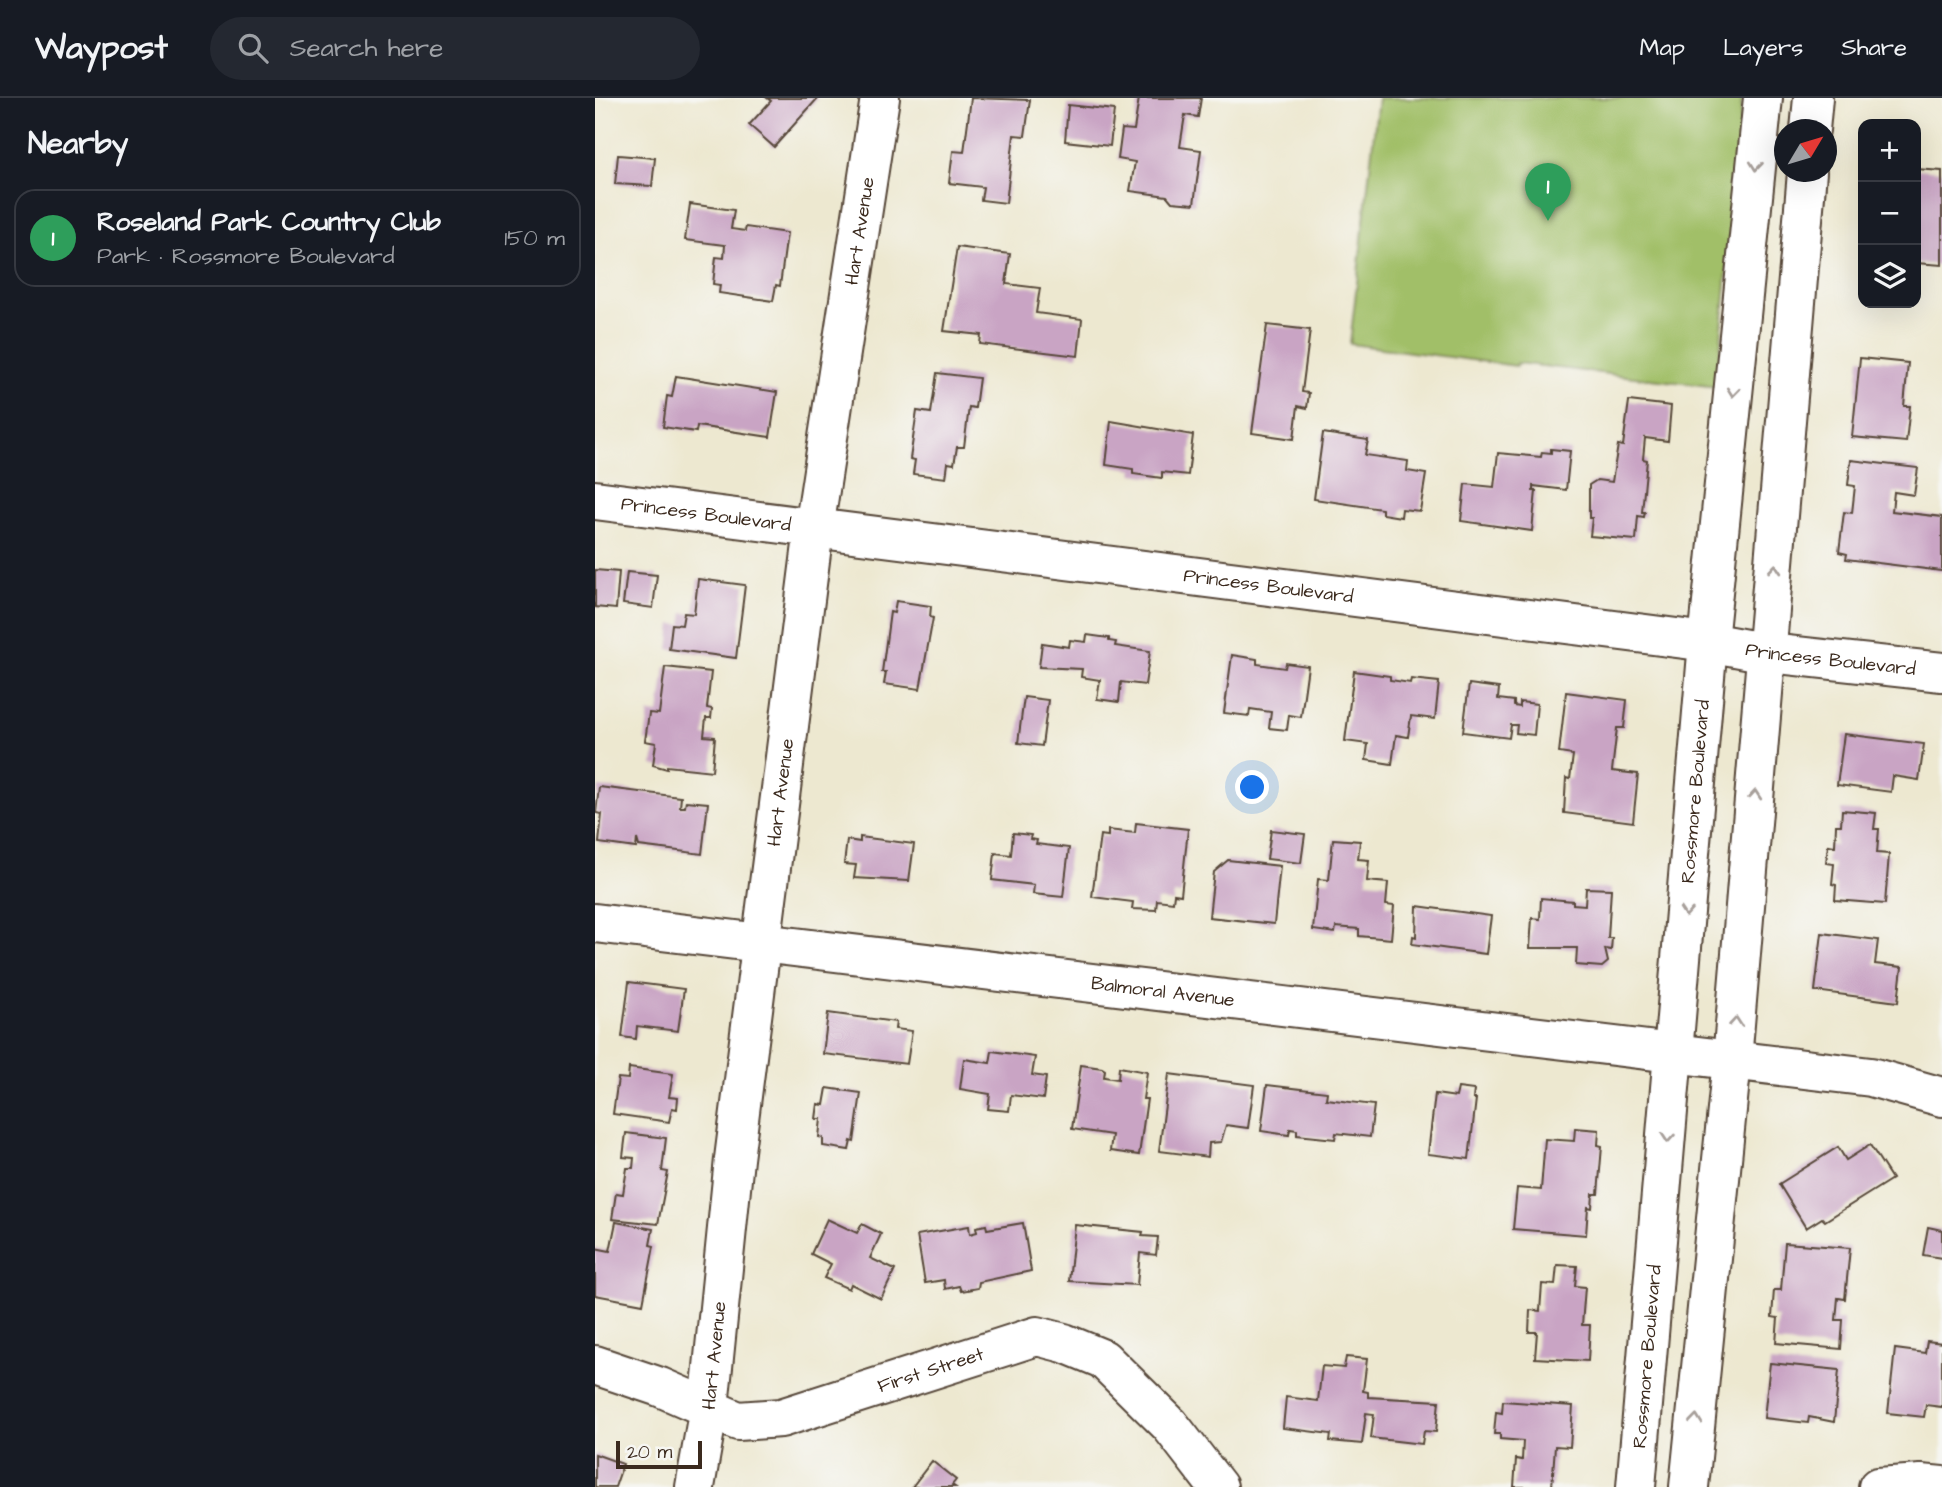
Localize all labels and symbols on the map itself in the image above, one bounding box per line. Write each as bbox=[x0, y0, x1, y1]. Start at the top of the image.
north arrow bbox=[1774, 119, 1837, 182]
one-way arrow bbox=[1749, 161, 1764, 172]
pin: 1 bbox=[1525, 163, 1571, 221]
street label: Hart Avenue bbox=[838, 175, 881, 287]
one-way arrow bbox=[1725, 386, 1740, 398]
street label: Princess Boulevard bbox=[620, 490, 793, 538]
street label: Princess Boulevard bbox=[1182, 562, 1355, 610]
one-way arrow bbox=[1767, 563, 1782, 574]
street label: Princess Boulevard bbox=[1743, 636, 1917, 683]
street label: Rossmore Boulevard bbox=[1674, 698, 1717, 884]
street label: Hart Avenue bbox=[760, 737, 801, 848]
your location bbox=[1235, 770, 1269, 804]
one-way arrow bbox=[1748, 790, 1763, 801]
one-way arrow bbox=[1679, 906, 1694, 917]
street label: Balmoral Avenue bbox=[1090, 969, 1236, 1014]
one-way arrow bbox=[1728, 1016, 1743, 1028]
one-way arrow bbox=[1661, 1133, 1676, 1144]
street label: Rossmore Boulevard bbox=[1626, 1263, 1668, 1449]
street label: Hart Avenue bbox=[695, 1300, 733, 1411]
street label: First Street bbox=[874, 1340, 987, 1400]
one-way arrow bbox=[1688, 1413, 1703, 1425]
scale bar bbox=[616, 1438, 702, 1470]

